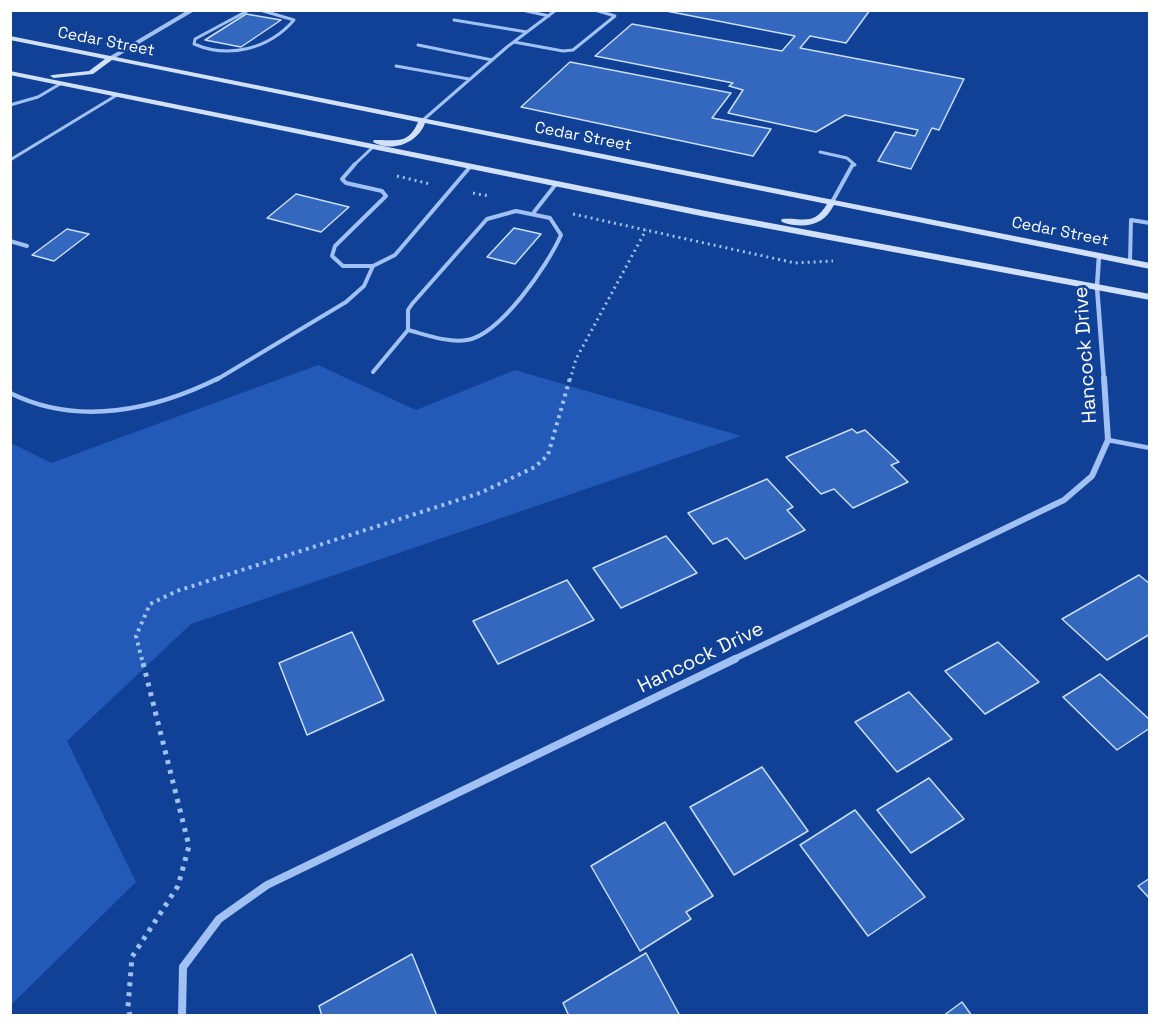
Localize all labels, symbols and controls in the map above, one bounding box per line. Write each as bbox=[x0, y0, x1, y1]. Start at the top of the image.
street label: Cedar Street bbox=[56, 23, 156, 61]
street label: Cedar Street bbox=[533, 118, 633, 156]
street label: Cedar Street bbox=[1010, 213, 1110, 251]
street label: Hancock Drive bbox=[1069, 286, 1103, 424]
street label: Hancock Drive bbox=[634, 617, 768, 699]

